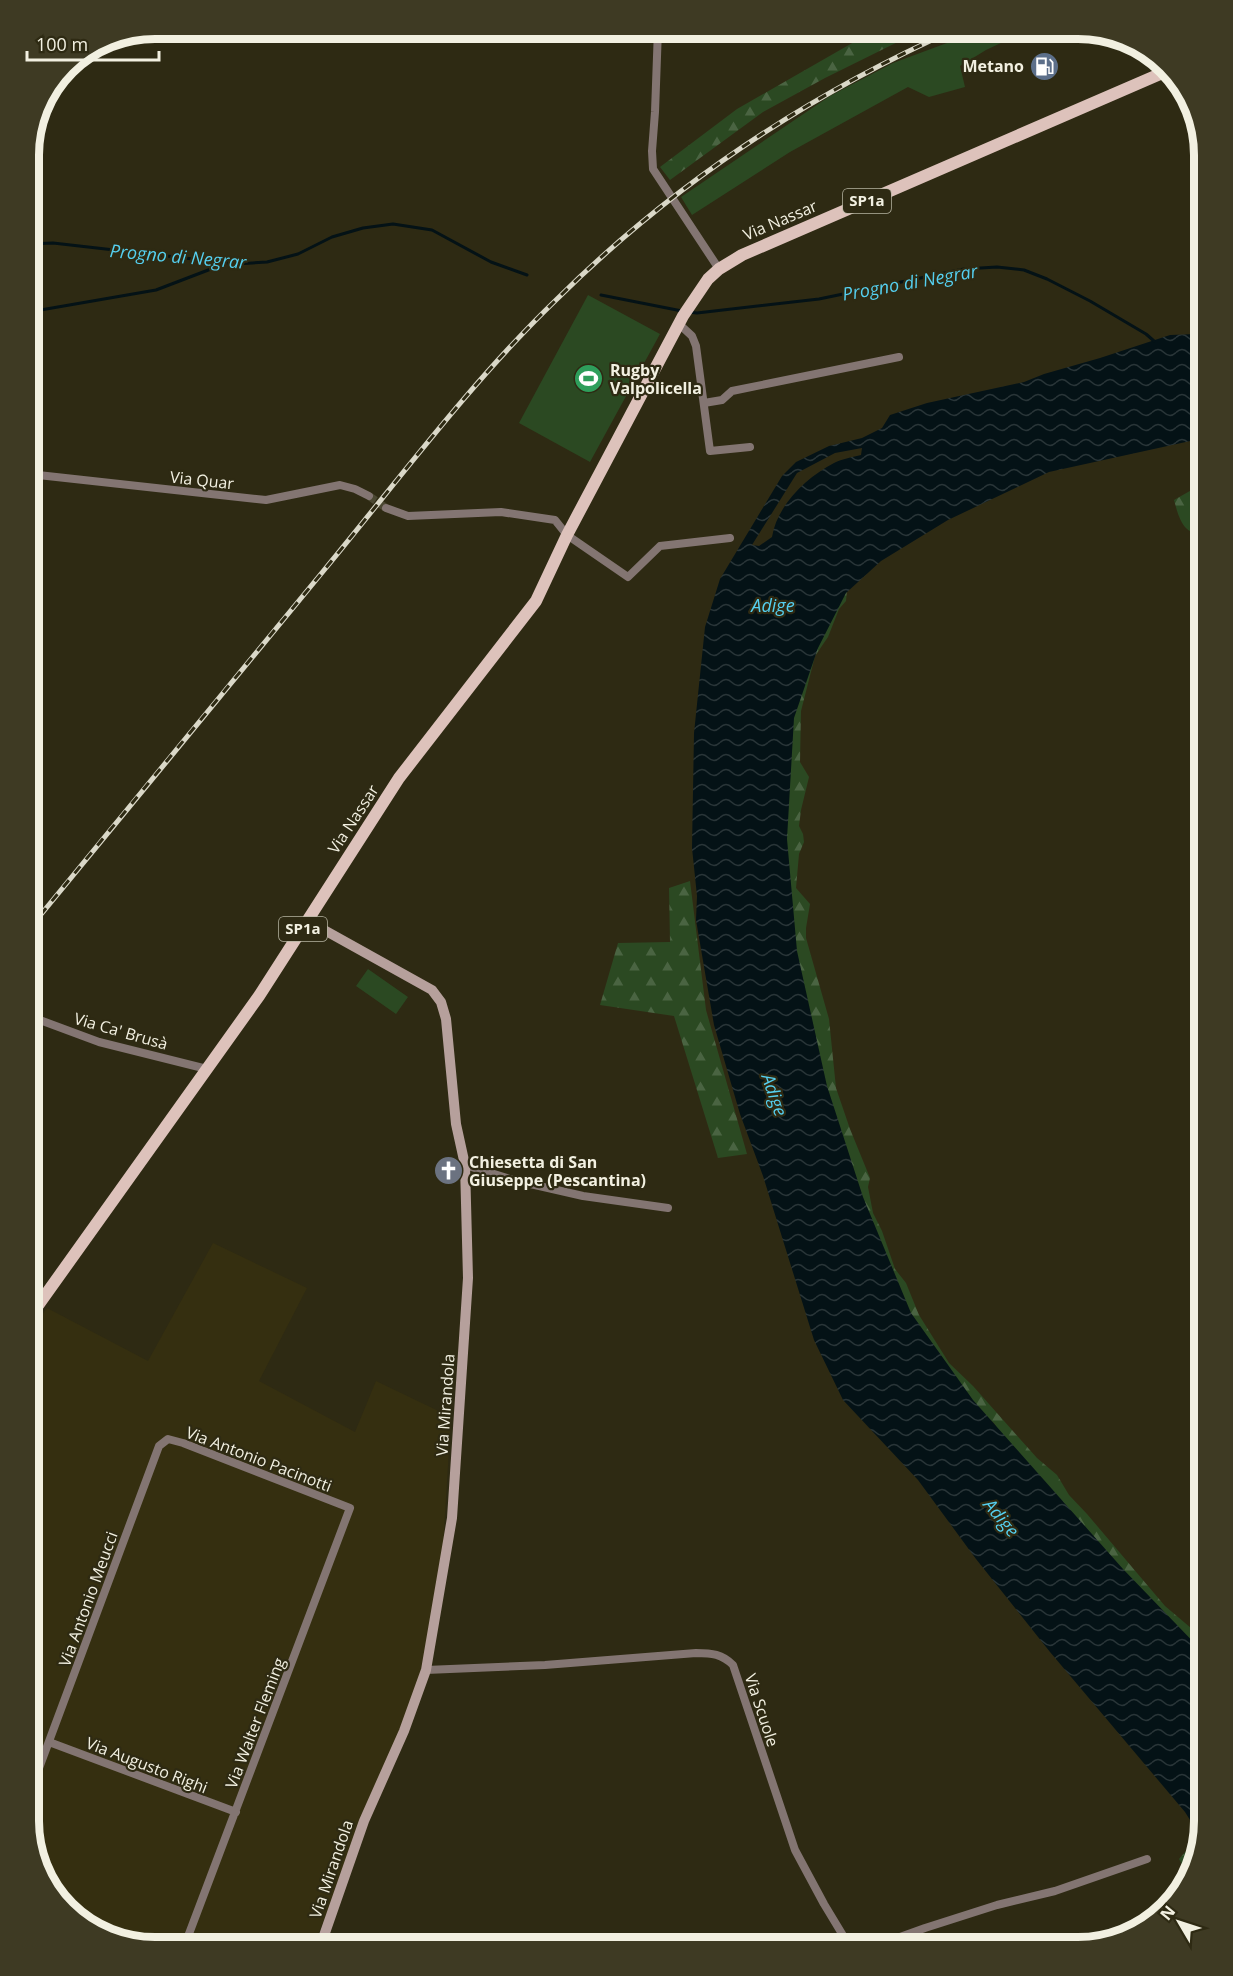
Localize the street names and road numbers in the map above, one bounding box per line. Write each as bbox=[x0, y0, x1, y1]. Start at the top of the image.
road number: SP1a bbox=[843, 189, 891, 213]
street label: Via Nassar bbox=[740, 194, 821, 245]
street label: Via Quar bbox=[169, 466, 236, 494]
street label: Via Nassar bbox=[322, 780, 384, 858]
road number: SP1a bbox=[279, 917, 327, 941]
street label: Via Ca' Brusà bbox=[72, 1007, 170, 1055]
street label: Via Mirandola bbox=[430, 1353, 460, 1457]
street label: Via Antonio Pacinotti bbox=[183, 1421, 335, 1497]
street label: Via Antonio Meucci bbox=[53, 1528, 123, 1670]
street label: Via Walter Fleming bbox=[220, 1654, 290, 1792]
street label: Via Scuole bbox=[740, 1671, 784, 1749]
street label: Via Augusto Righi bbox=[83, 1732, 211, 1798]
street label: Via Mirandola bbox=[304, 1817, 358, 1921]

